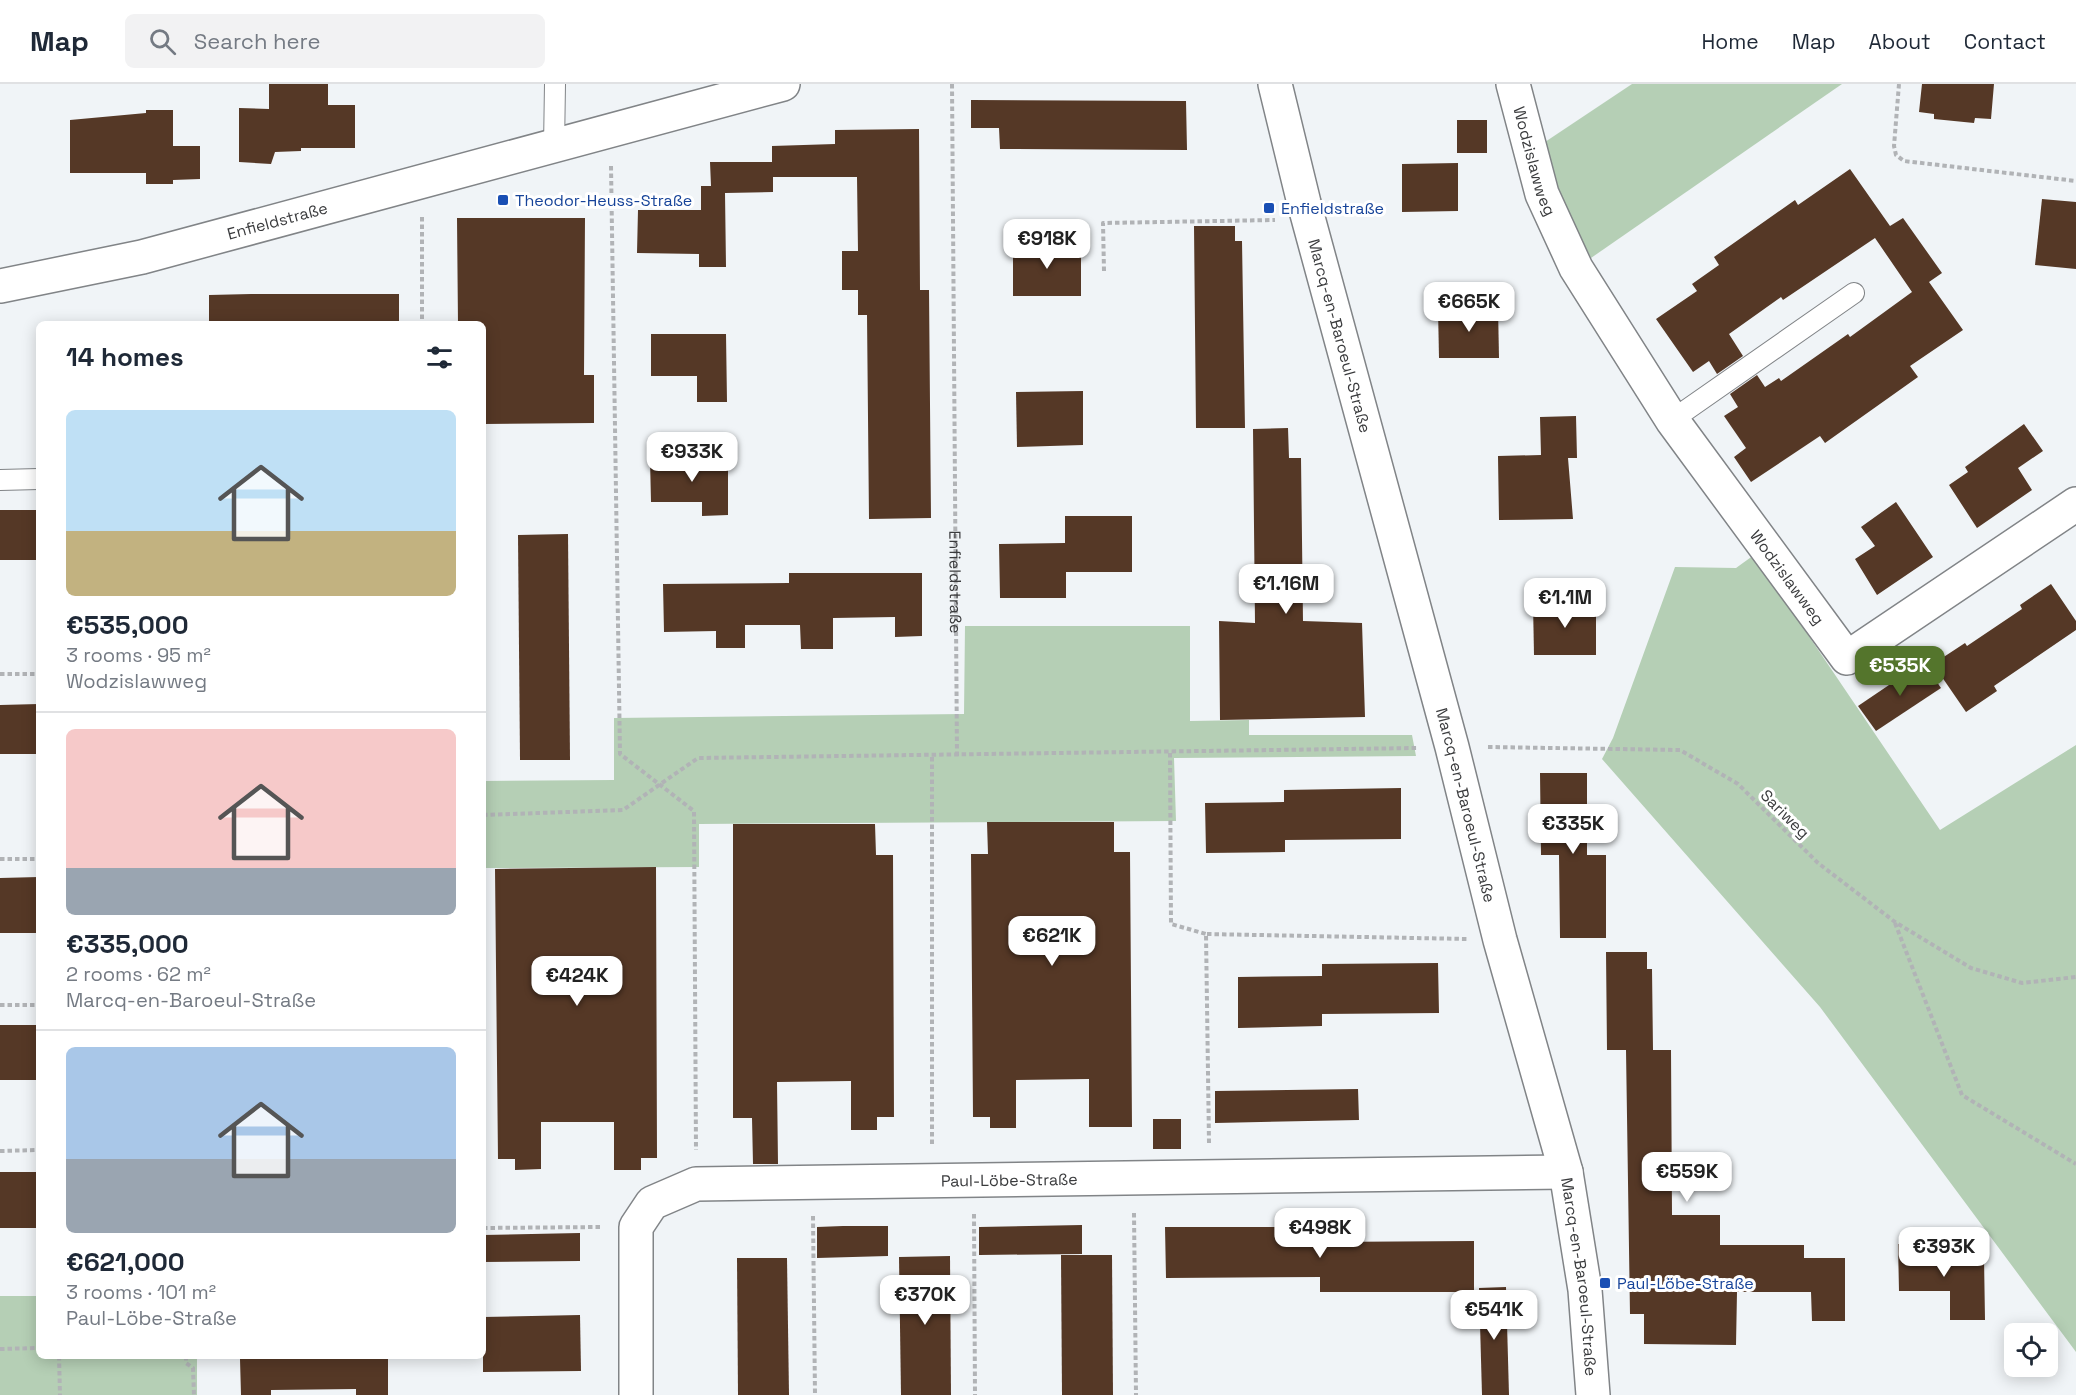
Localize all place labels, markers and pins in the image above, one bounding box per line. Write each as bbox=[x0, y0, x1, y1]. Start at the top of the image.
place label: Theodor-Heuss-Straße bbox=[515, 190, 692, 211]
marker: Theodor-Heuss-Straße bbox=[496, 193, 510, 207]
place label: Enfieldstraße bbox=[1281, 198, 1384, 219]
marker: Enfieldstraße bbox=[1262, 201, 1276, 215]
pin: €918K bbox=[1005, 219, 1089, 270]
pin: €665K bbox=[1427, 282, 1511, 333]
pin: €933K bbox=[650, 432, 734, 483]
pin: €1.16M bbox=[1237, 564, 1335, 615]
pin: €1.1M bbox=[1523, 578, 1607, 629]
pin: €535K bbox=[1858, 646, 1942, 697]
pin: €335K bbox=[1531, 804, 1615, 855]
pin: €621K bbox=[1010, 916, 1094, 967]
pin: €424K bbox=[535, 956, 619, 1007]
pin: €559K bbox=[1645, 1152, 1729, 1203]
pin: €498K bbox=[1278, 1208, 1362, 1259]
pin: €393K bbox=[1902, 1227, 1986, 1278]
place label: Paul-Löbe-Straße bbox=[1617, 1273, 1754, 1294]
pin: €370K bbox=[883, 1275, 967, 1326]
marker: Paul-Löbe-Straße bbox=[1598, 1276, 1612, 1290]
pin: €541K bbox=[1452, 1290, 1536, 1341]

